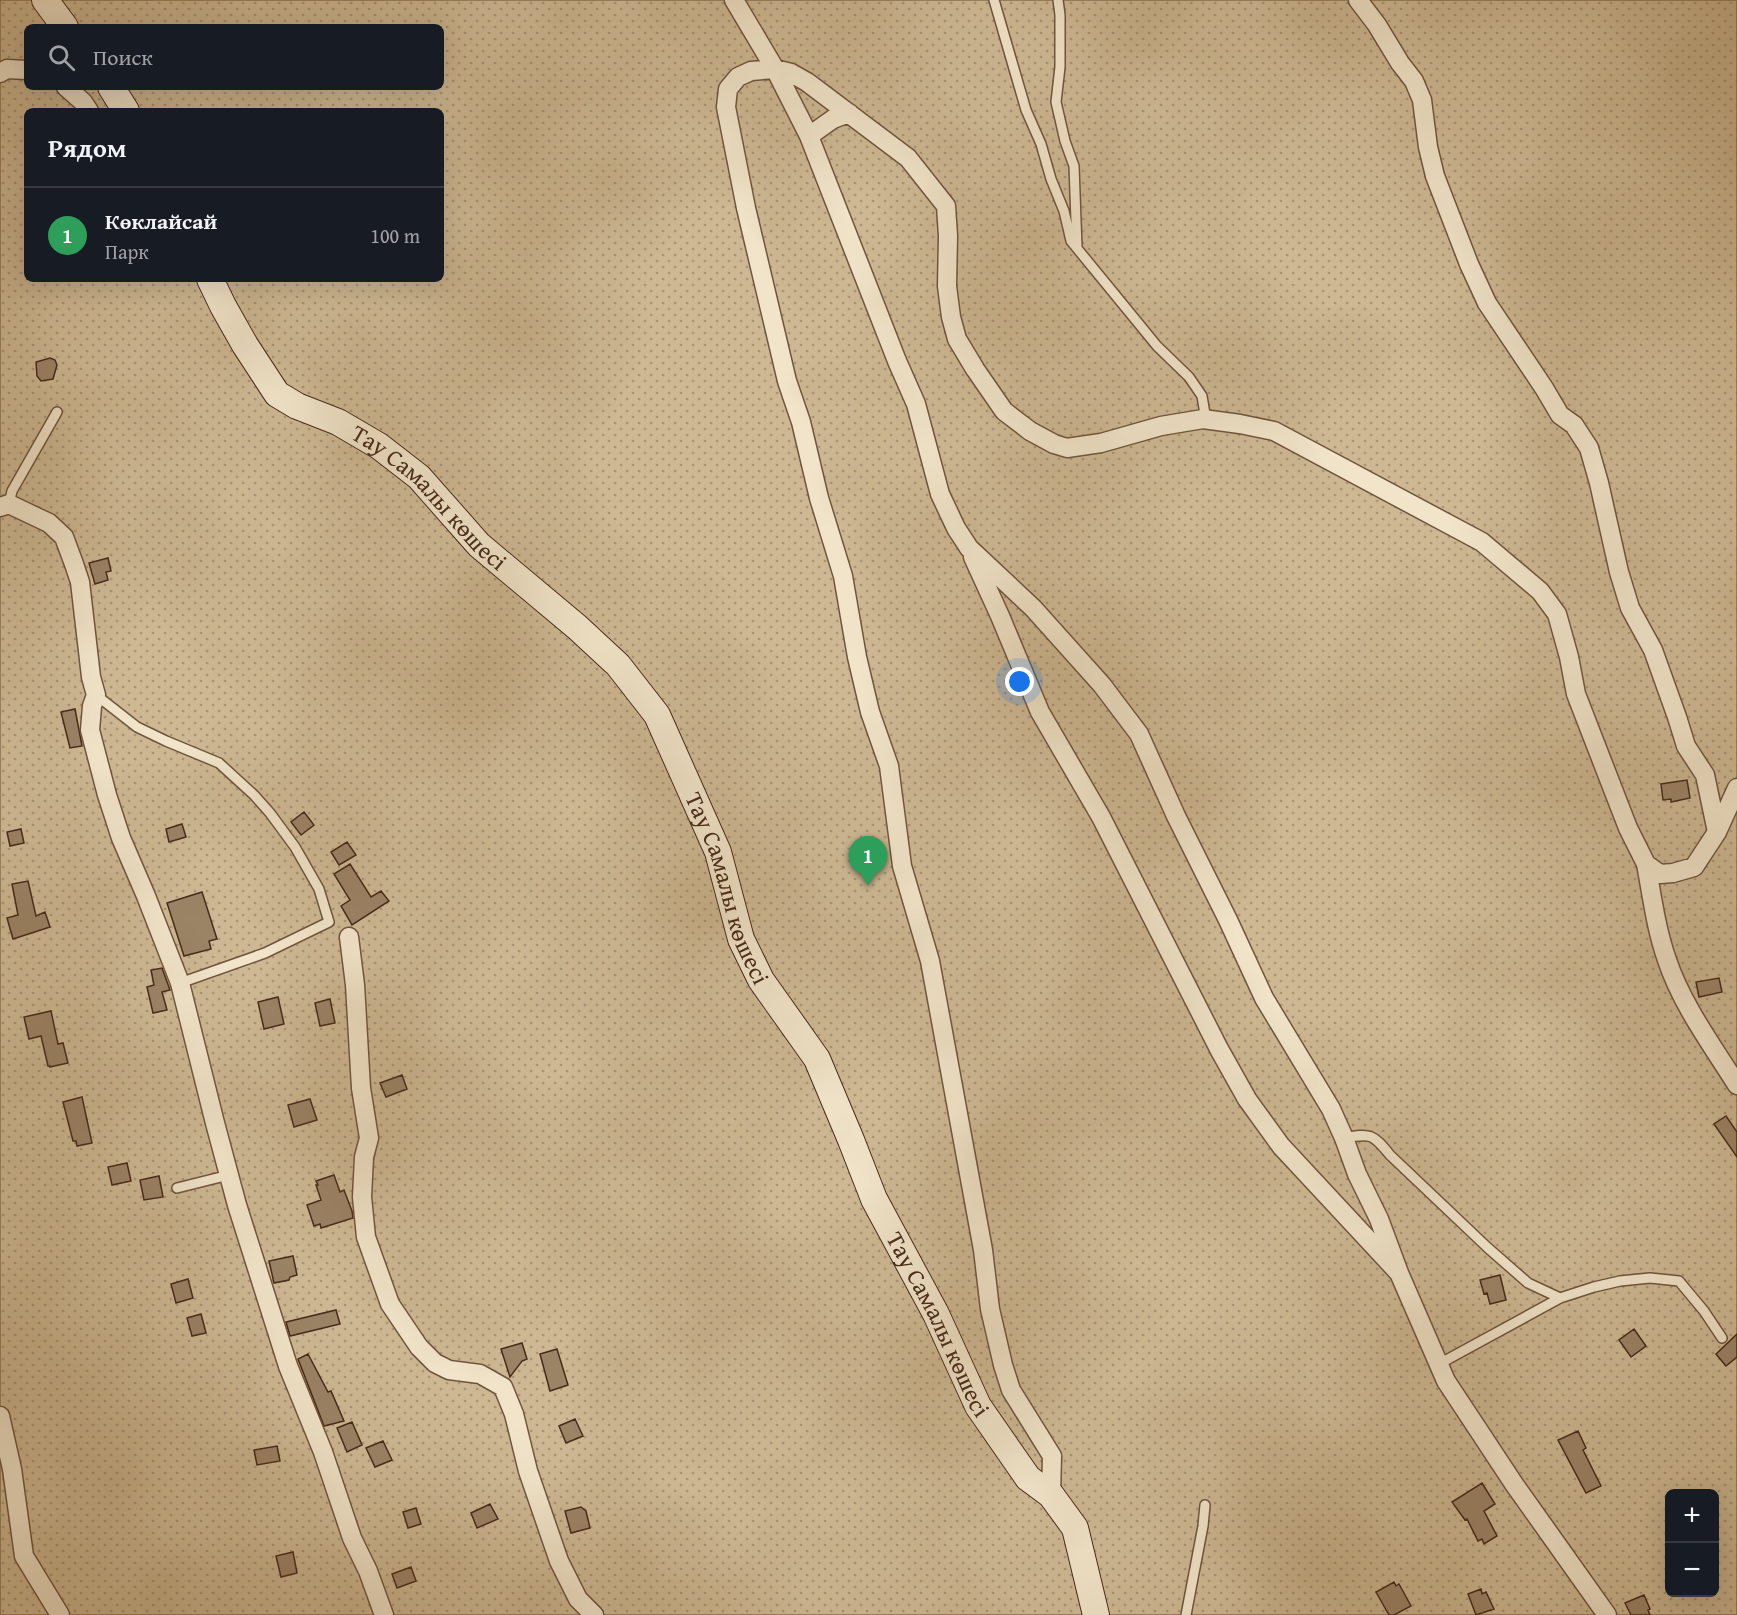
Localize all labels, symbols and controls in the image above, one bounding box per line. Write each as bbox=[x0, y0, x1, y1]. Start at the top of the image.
search box bbox=[24, 24, 444, 90]
icon: search bbox=[45, 41, 78, 74]
text: Поиск bbox=[93, 41, 153, 73]
text: Рядом bbox=[48, 128, 126, 167]
text: Көклайсай bbox=[105, 205, 217, 237]
text: 1 bbox=[62, 221, 73, 250]
text: 100 m bbox=[370, 221, 420, 250]
text: Парк bbox=[105, 237, 149, 266]
street label: Тау Самалы көшесі bbox=[345, 416, 515, 579]
your location bbox=[1005, 667, 1034, 696]
street label: Тау Самалы көшесі bbox=[677, 786, 779, 991]
pin: 1 bbox=[848, 836, 888, 886]
street label: Тау Самалы көшесі bbox=[878, 1225, 999, 1424]
map controls bbox=[1665, 1489, 1719, 1597]
button: + bbox=[1665, 1489, 1719, 1543]
button: − bbox=[1665, 1543, 1719, 1597]

